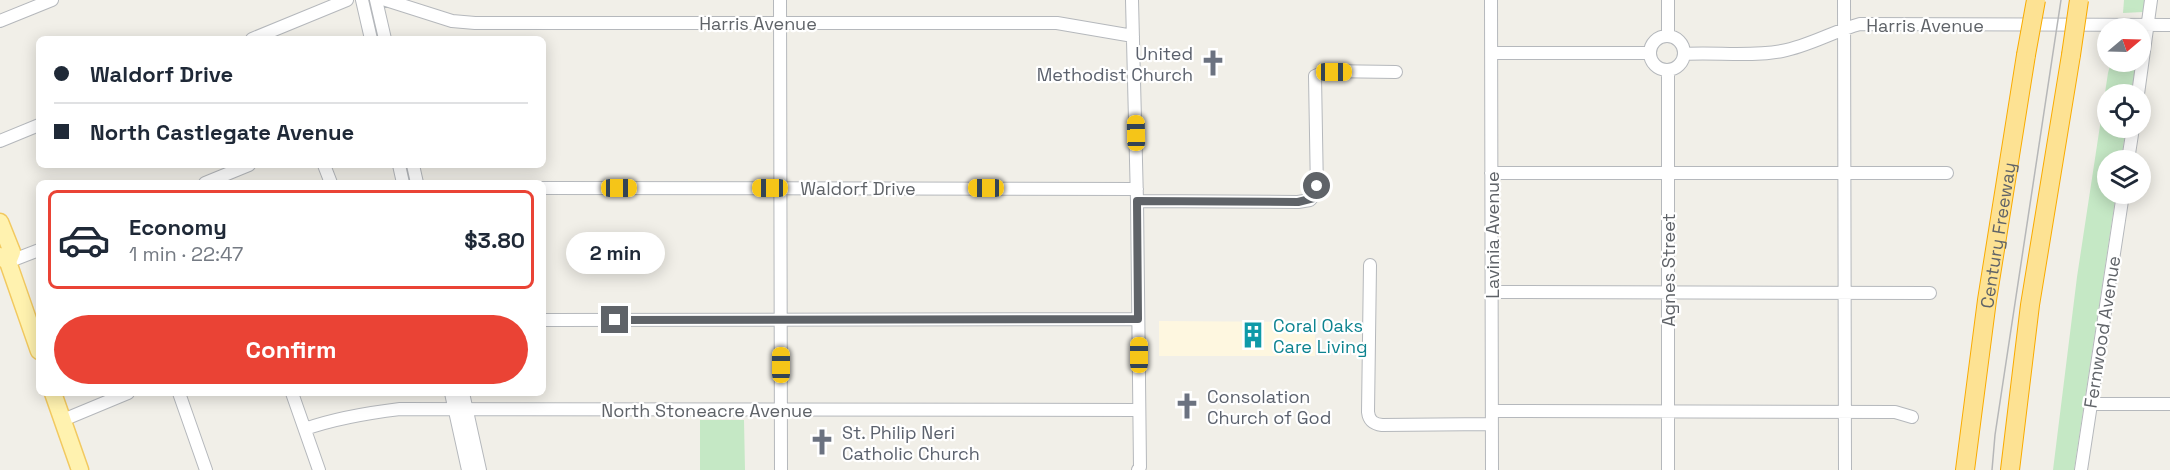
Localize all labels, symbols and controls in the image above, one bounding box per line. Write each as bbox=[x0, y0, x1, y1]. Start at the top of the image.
street label: Harris Avenue bbox=[699, 12, 817, 35]
street label: Harris Avenue bbox=[1866, 14, 1984, 37]
north arrow bbox=[2097, 18, 2151, 72]
map controls bbox=[2097, 18, 2151, 204]
place label: United Methodist Church bbox=[1037, 42, 1193, 86]
church icon: United Methodist Church bbox=[1198, 48, 1228, 78]
text: Waldorf Drive bbox=[90, 60, 233, 88]
car bbox=[1316, 63, 1352, 81]
button: locate bbox=[2097, 84, 2151, 138]
car bbox=[1127, 115, 1145, 151]
text: North Castlegate Avenue bbox=[90, 118, 354, 146]
button: layers bbox=[2097, 150, 2151, 204]
street label: Century Freeway bbox=[1975, 161, 2020, 310]
street label: Lavinia Avenue bbox=[1481, 171, 1504, 299]
route start bbox=[1303, 172, 1330, 199]
street label: Waldorf Drive bbox=[800, 177, 916, 200]
car bbox=[601, 179, 637, 197]
car bbox=[752, 179, 788, 197]
car bbox=[968, 179, 1004, 197]
icon: car bbox=[57, 213, 111, 267]
text: Economy bbox=[129, 213, 227, 241]
street label: Agnes Street bbox=[1657, 213, 1680, 327]
text: $3.80 bbox=[464, 226, 525, 254]
callout: 2 min bbox=[566, 233, 664, 275]
text: 2 min bbox=[590, 240, 641, 266]
text: 1 min · 22:47 bbox=[129, 241, 243, 267]
street label: Fernwood Avenue bbox=[2079, 254, 2125, 410]
route end bbox=[601, 306, 628, 333]
place label: Coral Oaks Care Living bbox=[1273, 314, 1368, 358]
button: Confirm bbox=[54, 315, 528, 384]
building icon: Coral Oaks Care Living bbox=[1238, 320, 1268, 350]
car bbox=[1130, 337, 1148, 373]
car bbox=[772, 347, 790, 383]
place label: Consolation Church of God bbox=[1207, 385, 1331, 429]
church icon: Consolation Church of God bbox=[1172, 391, 1202, 421]
street label: North Stoneacre Avenue bbox=[601, 399, 813, 422]
place label: St. Philip Neri Catholic Church bbox=[842, 421, 980, 465]
church icon: St. Philip Neri Catholic Church bbox=[807, 427, 837, 457]

